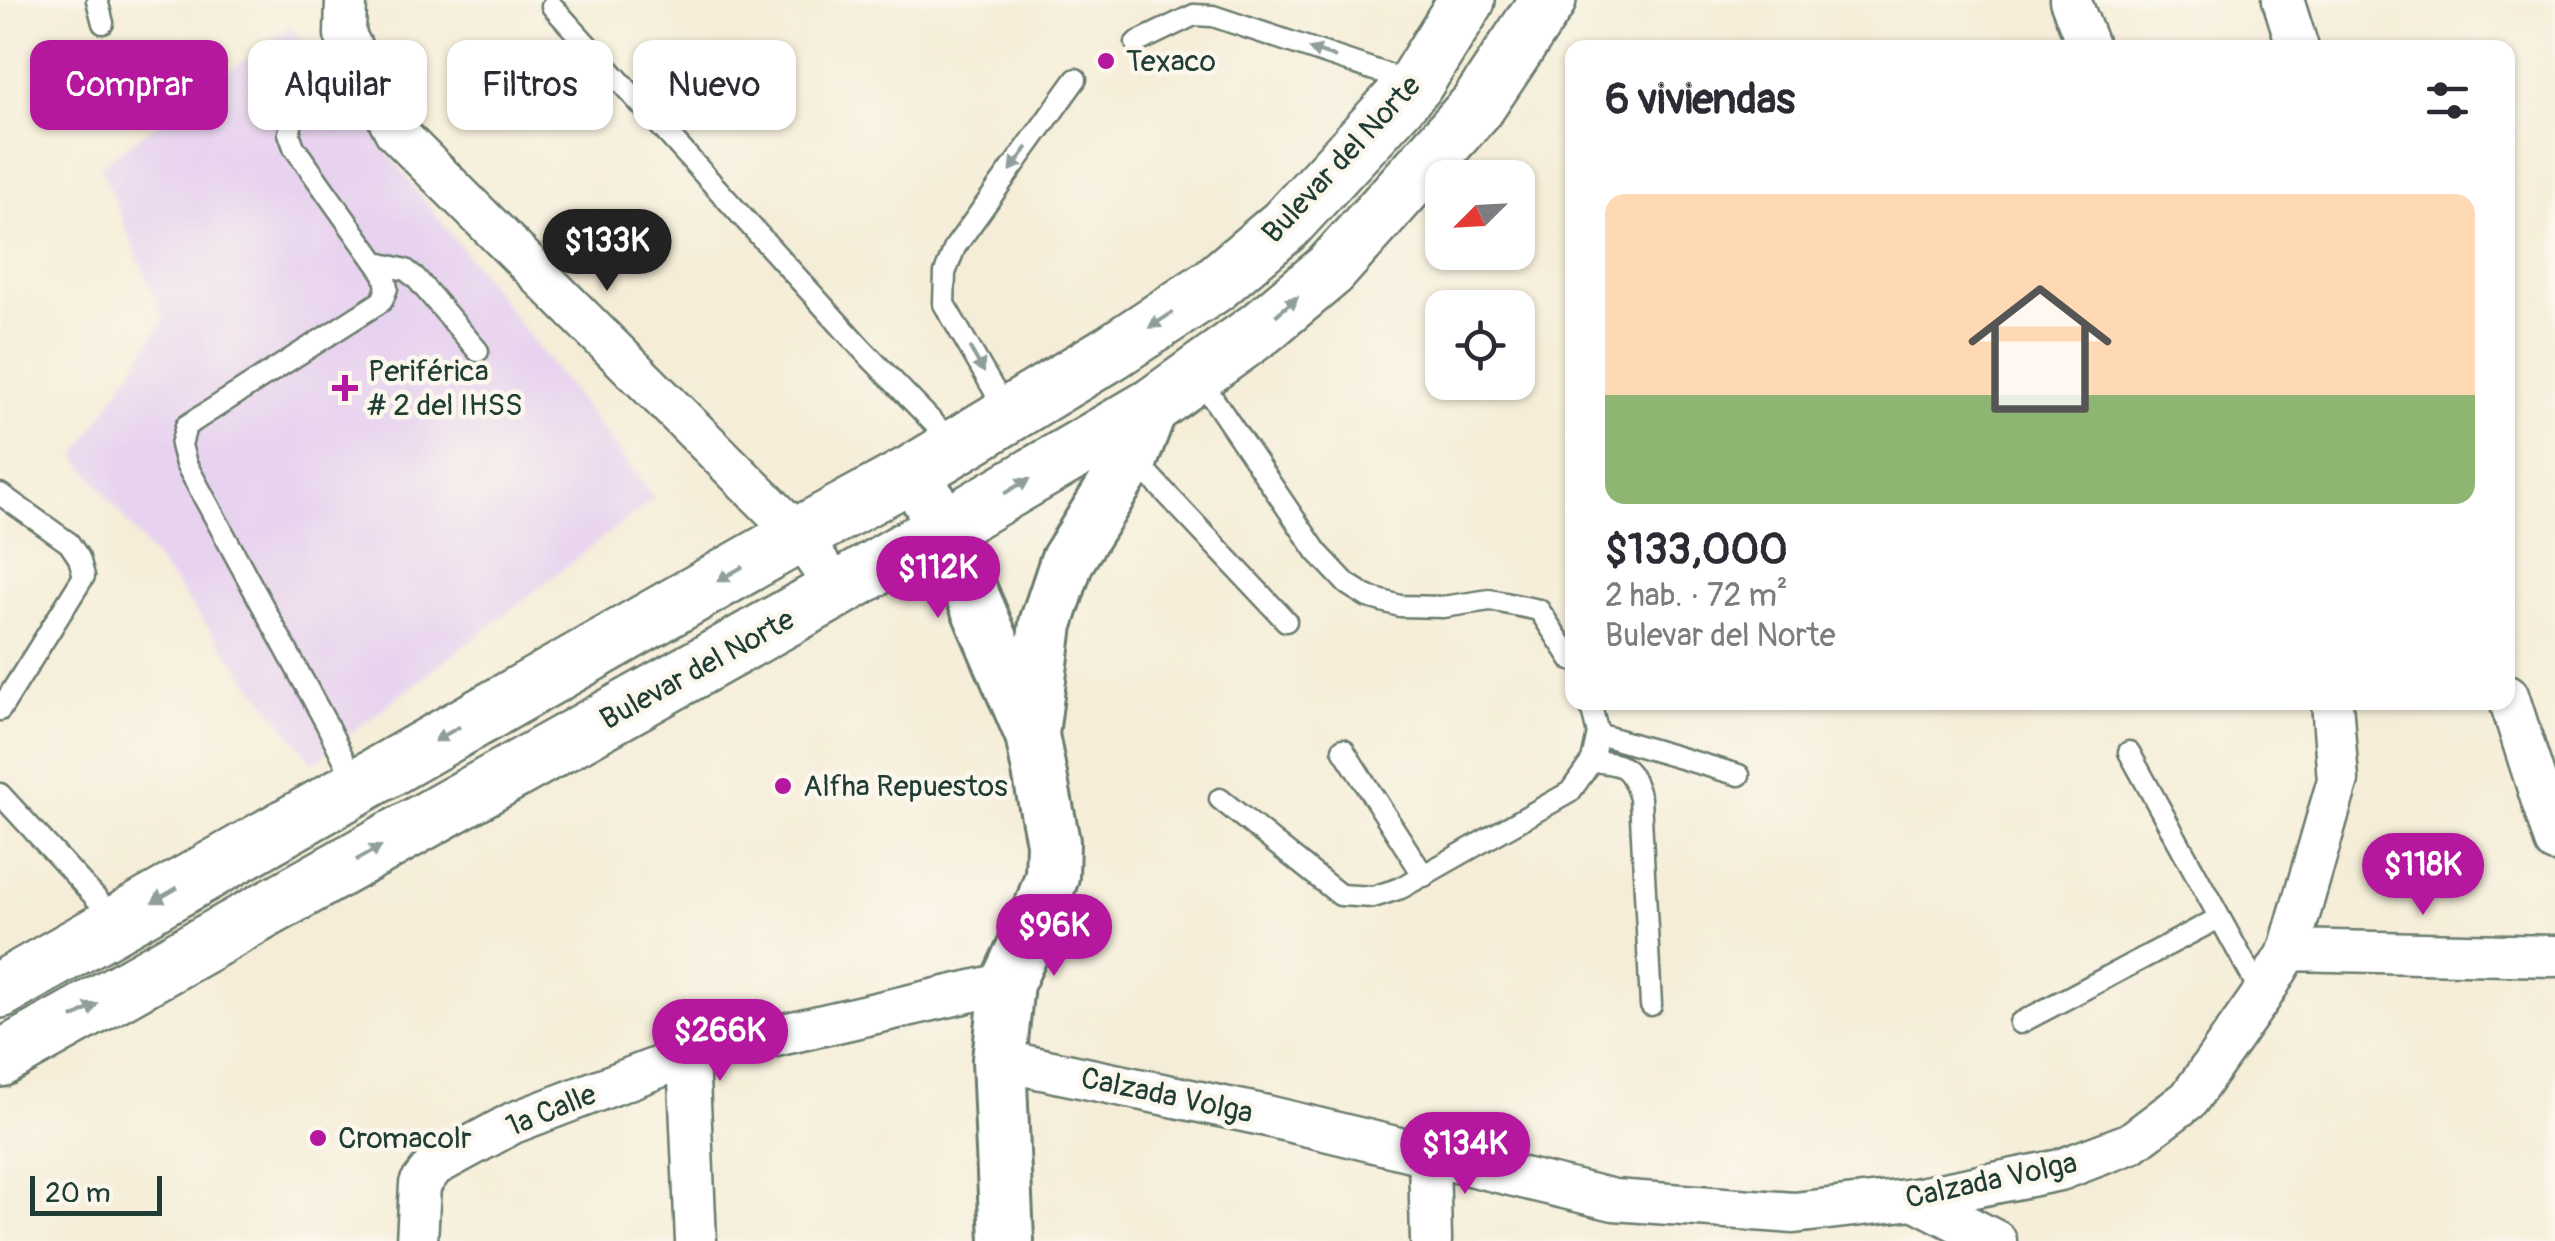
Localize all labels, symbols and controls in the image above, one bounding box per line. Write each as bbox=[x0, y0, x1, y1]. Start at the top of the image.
chip: Comprar bbox=[30, 40, 228, 130]
chip: Alquilar bbox=[248, 40, 427, 130]
chip: Filtros bbox=[447, 40, 613, 130]
chip: Nuevo bbox=[633, 40, 796, 130]
place label: Texaco bbox=[1126, 43, 1216, 80]
one-way arrow bbox=[1307, 44, 1337, 59]
marker: Texaco bbox=[1095, 50, 1117, 72]
street label: Bulevar del Norte bbox=[1254, 68, 1429, 251]
icon: filters bbox=[2420, 73, 2475, 128]
text: 6 viviendas bbox=[1605, 74, 1795, 126]
one-way arrow bbox=[1010, 145, 1029, 172]
north arrow bbox=[1425, 160, 1535, 270]
map controls bbox=[1425, 160, 1535, 400]
pin: $133K bbox=[537, 209, 677, 294]
text: $133K bbox=[565, 221, 649, 261]
icon: home bbox=[1950, 259, 2130, 439]
button: locate bbox=[1425, 290, 1535, 400]
one-way arrow bbox=[1275, 296, 1300, 317]
one-way arrow bbox=[1147, 311, 1174, 329]
one-way arrow bbox=[967, 346, 985, 374]
place label: Periférica # 2 del IHSS bbox=[367, 353, 522, 424]
marker: Periférica # 2 del IHSS bbox=[332, 375, 358, 401]
one-way arrow bbox=[1003, 477, 1031, 495]
text: $133,000 bbox=[1605, 524, 1788, 576]
pin: $112K bbox=[868, 536, 1008, 621]
text: $112K bbox=[898, 548, 978, 588]
one-way arrow bbox=[716, 565, 744, 582]
text: 2 hab. · 72 m² bbox=[1605, 576, 1788, 616]
street label: Bulevar del Norte bbox=[594, 601, 801, 738]
text: Bulevar del Norte bbox=[1605, 616, 1836, 656]
one-way arrow bbox=[433, 726, 462, 743]
place label: Alfha Repuestos bbox=[803, 768, 1008, 805]
marker: Alfha Repuestos bbox=[772, 775, 794, 797]
pin: $118K bbox=[2353, 833, 2493, 918]
one-way arrow bbox=[354, 844, 383, 861]
text: $118K bbox=[2384, 845, 2462, 885]
one-way arrow bbox=[151, 886, 179, 904]
pin: $96K bbox=[995, 894, 1113, 979]
text: $96K bbox=[1018, 906, 1090, 946]
pin: $266K bbox=[650, 999, 790, 1084]
one-way arrow bbox=[71, 1003, 99, 1021]
text: $266K bbox=[674, 1011, 766, 1051]
street label: Calzada Volga bbox=[1078, 1059, 1256, 1132]
street label: 1a Calle bbox=[501, 1076, 602, 1145]
pin: $134K bbox=[1395, 1112, 1535, 1197]
place label: Cromacolr bbox=[338, 1120, 472, 1157]
text: $134K bbox=[1422, 1124, 1508, 1164]
marker: Cromacolr bbox=[307, 1127, 329, 1149]
street label: Calzada Volga bbox=[1902, 1144, 2080, 1217]
scale bar bbox=[30, 1171, 162, 1216]
text: 20 m bbox=[45, 1176, 111, 1211]

